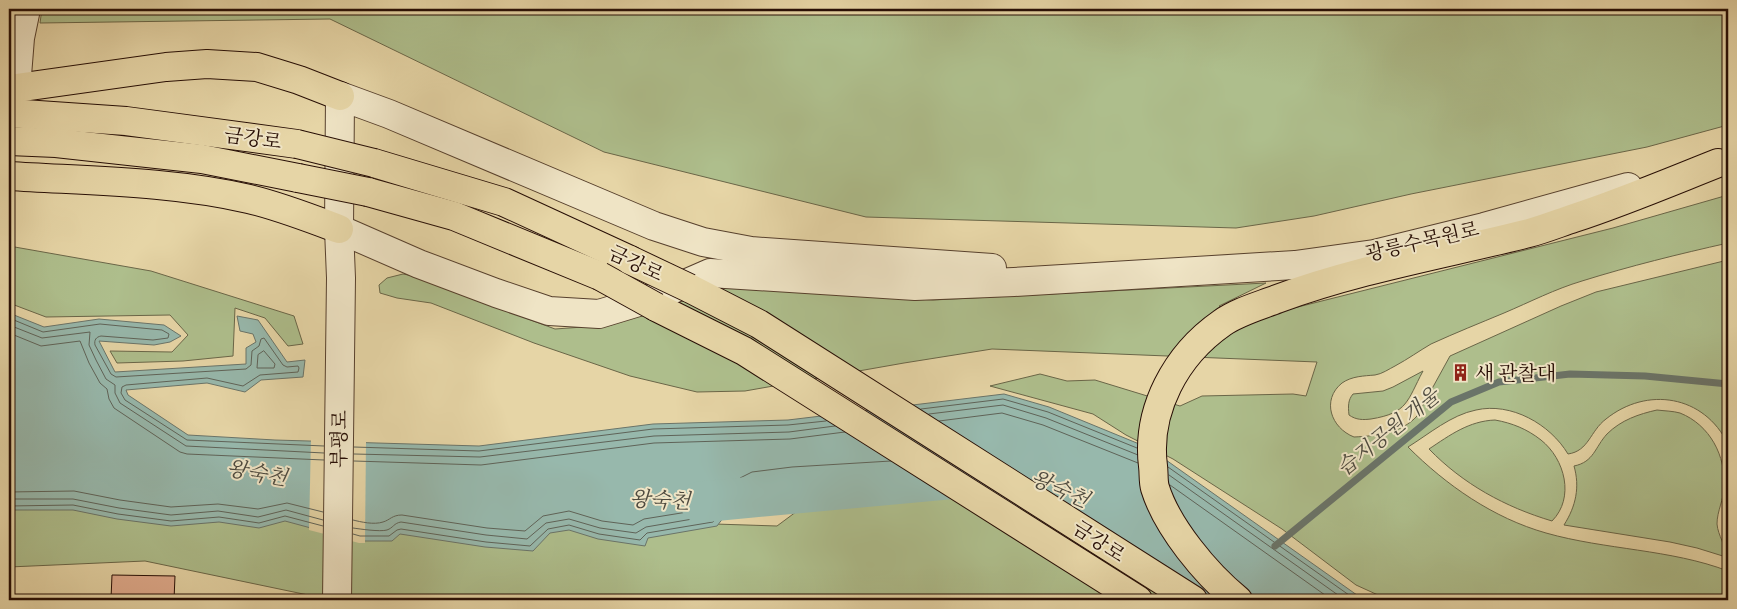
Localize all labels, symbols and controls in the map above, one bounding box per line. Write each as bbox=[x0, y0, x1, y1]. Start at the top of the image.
street label: 금강로 bbox=[222, 121, 284, 156]
street label: 광릉수목원로 bbox=[1363, 215, 1482, 268]
street label: 금강로 bbox=[604, 239, 668, 288]
place label: 새 관찰대 bbox=[1475, 360, 1556, 387]
building icon: 새 관찰대 bbox=[1451, 363, 1471, 383]
water label: 습지공원 개울 bbox=[1331, 380, 1448, 482]
street label: 부평로 bbox=[325, 410, 354, 468]
water label: 왕숙천 bbox=[225, 454, 291, 492]
water label: 왕숙천 bbox=[1027, 464, 1095, 515]
water label: 왕숙천 bbox=[629, 484, 693, 516]
street label: 금강로 bbox=[1067, 514, 1130, 569]

